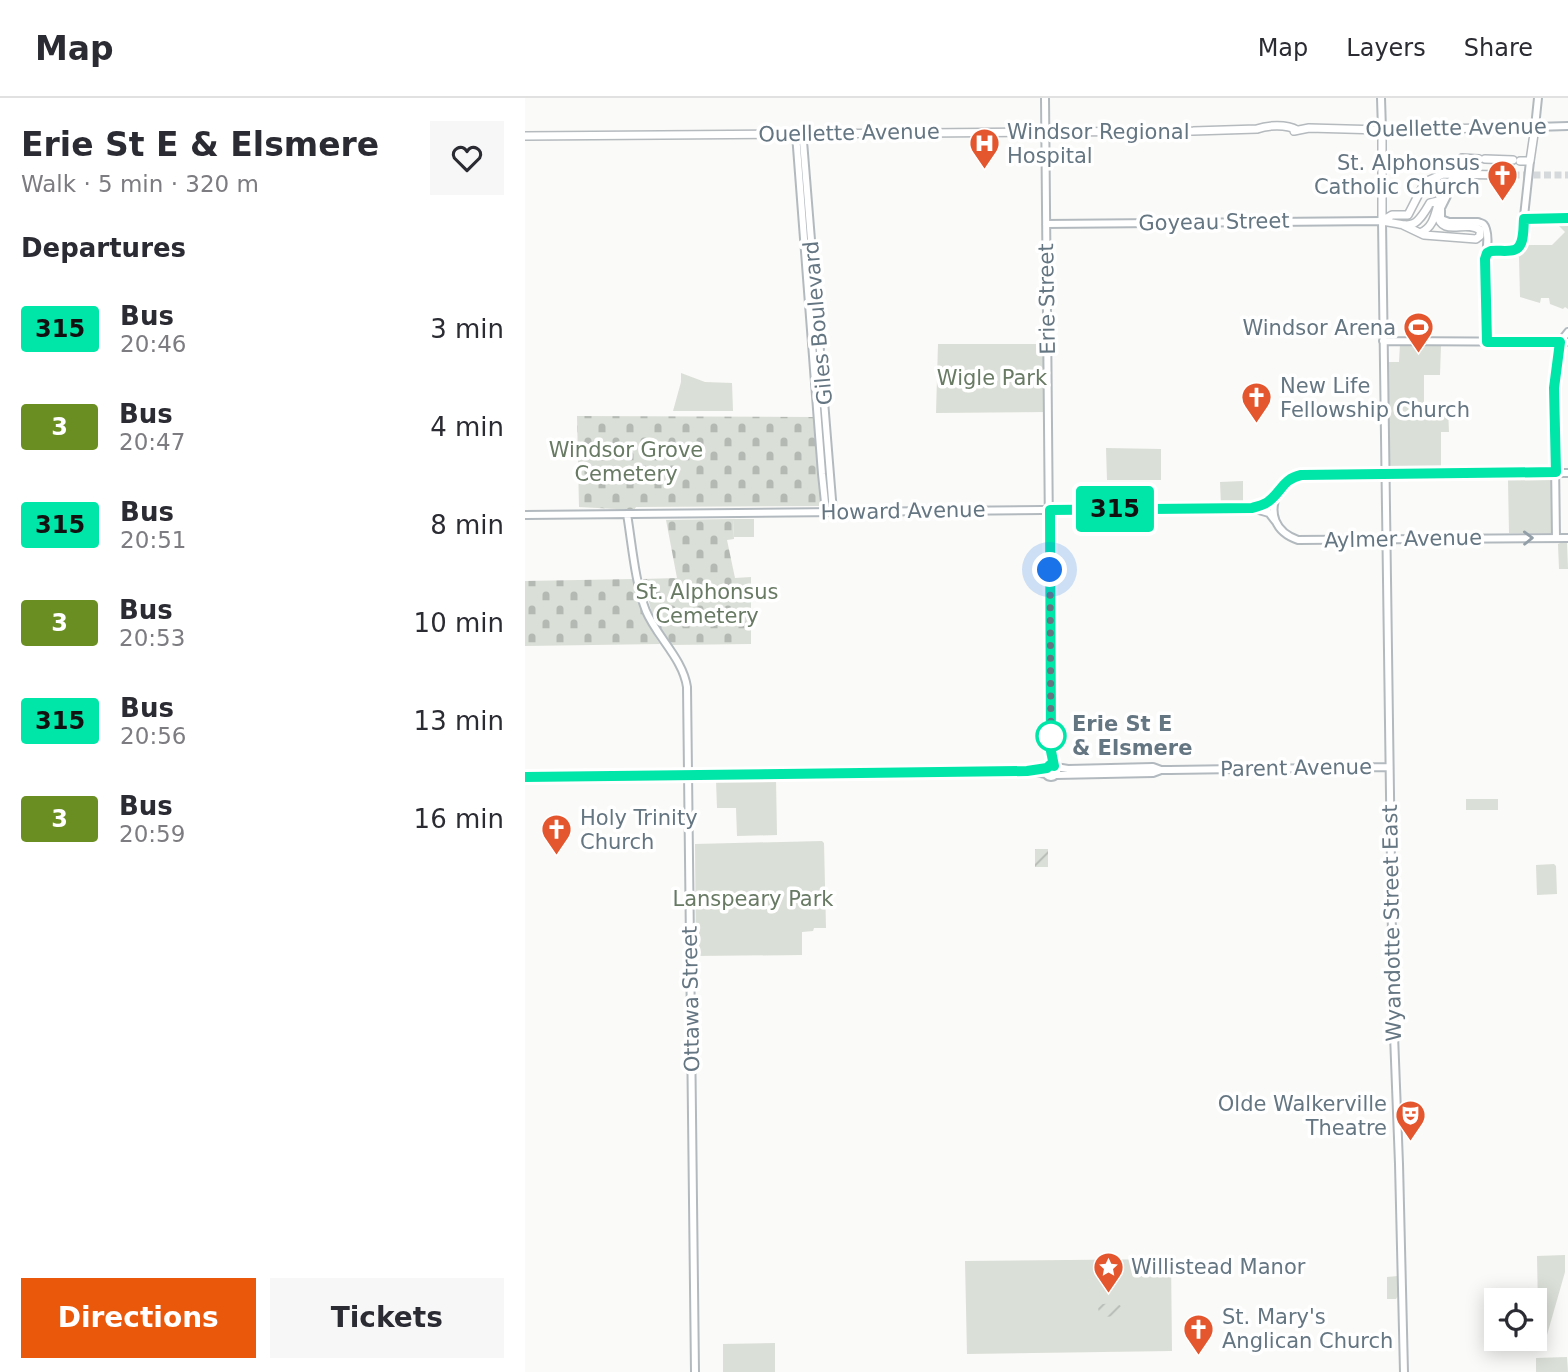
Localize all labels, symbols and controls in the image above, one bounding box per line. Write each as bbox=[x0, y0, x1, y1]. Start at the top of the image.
text: Map bbox=[35, 29, 114, 68]
text: Map bbox=[1258, 34, 1308, 62]
text: Layers bbox=[1346, 34, 1426, 62]
text: Share bbox=[1464, 34, 1533, 62]
street label: Ouellette Avenue bbox=[1365, 114, 1547, 142]
street label: Ouellette Avenue bbox=[758, 119, 940, 147]
place label: Windsor Regional Hospital bbox=[1007, 120, 1189, 168]
button: heart bbox=[430, 121, 504, 195]
text: Erie St E & Elsmere bbox=[21, 125, 379, 164]
hospital icon: Windsor Regional Hospital bbox=[967, 127, 1001, 171]
place label: St. Alphonsus Catholic Church bbox=[1314, 151, 1480, 199]
church icon: St. Alphonsus Catholic Church bbox=[1486, 158, 1520, 202]
text: Walk · 5 min · 320 m bbox=[21, 171, 259, 197]
street label: Goyeau Street bbox=[1138, 209, 1290, 235]
text: Departures bbox=[21, 233, 186, 263]
street label: Giles Boulevard bbox=[799, 240, 837, 406]
street label: Erie Street bbox=[1034, 243, 1060, 355]
text: Bus bbox=[120, 301, 174, 331]
sports icon: Windsor Arena bbox=[1402, 311, 1436, 355]
text: 3 min bbox=[430, 314, 504, 344]
text: 315 bbox=[35, 315, 85, 343]
place label: Windsor Arena bbox=[1242, 316, 1396, 340]
text: 20:46 bbox=[120, 331, 186, 357]
park label: Wigle Park bbox=[937, 366, 1048, 390]
place label: New Life Fellowship Church bbox=[1280, 374, 1470, 422]
church icon: New Life Fellowship Church bbox=[1240, 381, 1274, 425]
text: Bus bbox=[119, 399, 173, 429]
text: 4 min bbox=[430, 412, 504, 442]
text: 3 bbox=[51, 413, 68, 441]
text: 20:47 bbox=[119, 429, 185, 455]
park label: Windsor Grove Cemetery bbox=[549, 438, 703, 486]
line badge: 315 bbox=[1075, 486, 1155, 532]
text: 315 bbox=[1090, 495, 1140, 523]
text: Bus bbox=[120, 497, 174, 527]
street label: Howard Avenue bbox=[820, 498, 986, 524]
text: 8 min bbox=[430, 510, 504, 540]
text: 315 bbox=[35, 511, 85, 539]
street label: Aylmer Avenue bbox=[1324, 526, 1482, 552]
text: 20:51 bbox=[120, 527, 186, 553]
one-way arrow bbox=[1523, 530, 1533, 546]
your location bbox=[1032, 552, 1067, 587]
park label: St. Alphonsus Cemetery bbox=[635, 580, 779, 628]
text: Bus bbox=[119, 595, 173, 625]
text: 10 min bbox=[414, 608, 504, 638]
text: 3 bbox=[51, 609, 68, 637]
text: 20:53 bbox=[119, 625, 185, 651]
text: Bus bbox=[120, 693, 174, 723]
text: 13 min bbox=[414, 706, 504, 736]
text: 315 bbox=[35, 707, 85, 735]
place label: Erie St E & Elsmere bbox=[1072, 712, 1192, 760]
marker: Erie St E & Elsmere bbox=[1036, 721, 1066, 751]
text: 20:56 bbox=[120, 723, 186, 749]
street label: Parent Avenue bbox=[1220, 755, 1372, 781]
text: Bus bbox=[119, 791, 173, 821]
text: 16 min bbox=[414, 804, 504, 834]
street label: Wyandotte Street East bbox=[1378, 804, 1406, 1042]
text: 3 bbox=[51, 805, 68, 833]
place label: Holy Trinity Church bbox=[580, 806, 698, 854]
church icon: Holy Trinity Church bbox=[540, 813, 574, 857]
text: 20:59 bbox=[119, 821, 185, 847]
park label: Lanspeary Park bbox=[672, 887, 834, 911]
street label: Ottawa Street bbox=[678, 926, 704, 1072]
place label: Olde Walkerville Theatre bbox=[1218, 1092, 1387, 1140]
theatre icon: Olde Walkerville Theatre bbox=[1393, 1099, 1427, 1143]
place icon: Willistead Manor bbox=[1091, 1250, 1125, 1294]
place label: Willistead Manor bbox=[1131, 1255, 1306, 1279]
button: Directions bbox=[21, 1278, 256, 1358]
button: Tickets bbox=[270, 1278, 504, 1358]
map controls bbox=[1484, 1288, 1547, 1351]
button: locate bbox=[1484, 1288, 1547, 1351]
place label: St. Mary's Anglican Church bbox=[1222, 1305, 1393, 1353]
church icon: St. Mary's Anglican Church bbox=[1182, 1312, 1216, 1356]

